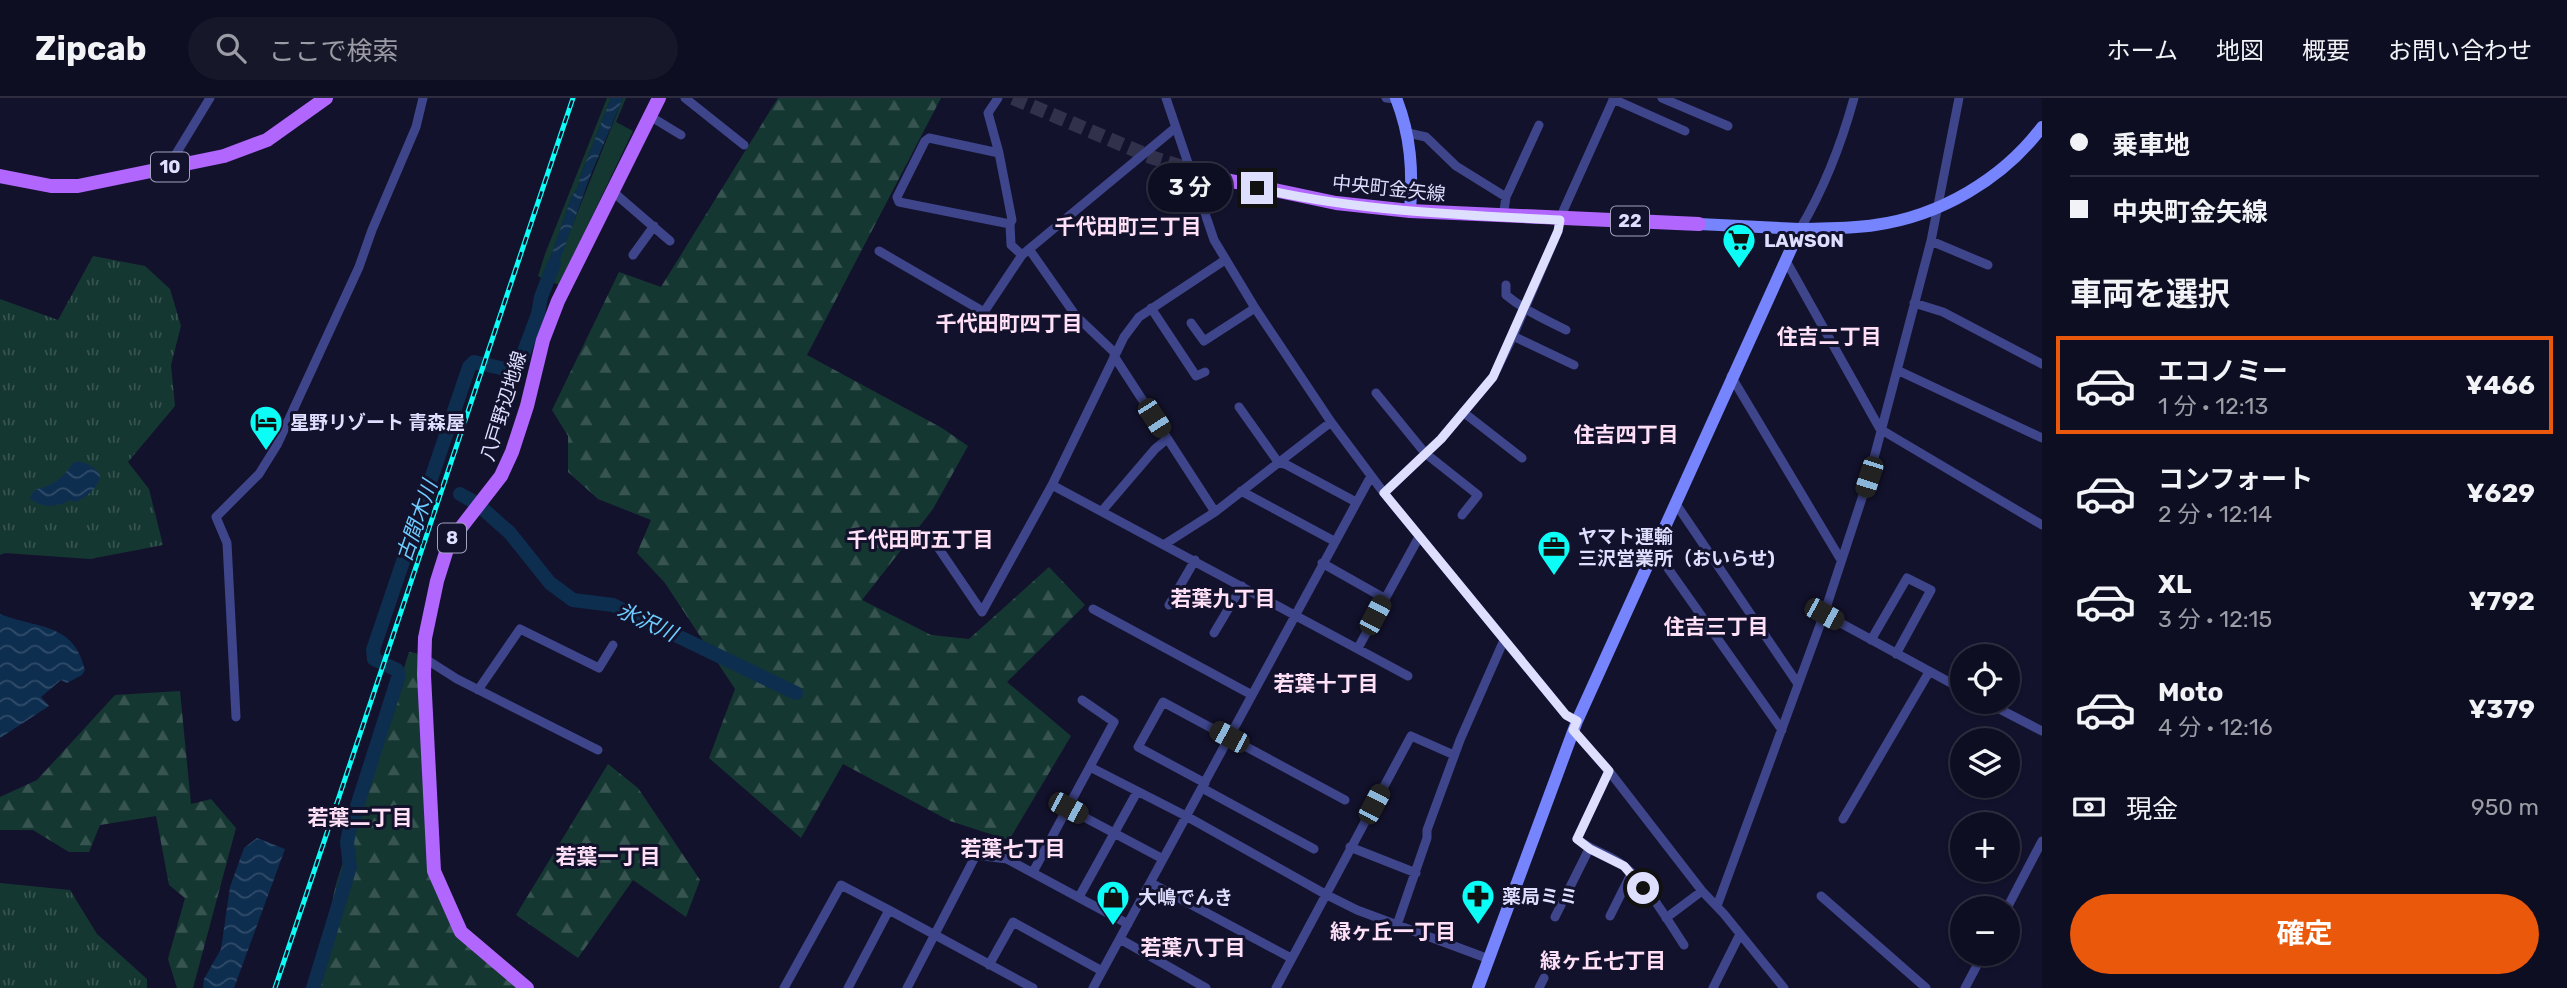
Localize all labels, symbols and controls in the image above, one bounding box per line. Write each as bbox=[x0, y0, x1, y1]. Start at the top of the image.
search box bbox=[188, 17, 678, 80]
text: Zipcab bbox=[35, 29, 146, 68]
icon: search bbox=[212, 29, 250, 67]
text: ここで検索 bbox=[268, 36, 399, 67]
text: ホーム bbox=[2107, 37, 2178, 65]
text: 地図 bbox=[2216, 37, 2264, 65]
text: 概要 bbox=[2302, 37, 2350, 65]
text: お問い合わせ bbox=[2388, 37, 2532, 65]
text: 乗車地 bbox=[2112, 130, 2190, 161]
road number: 10 bbox=[151, 153, 189, 182]
callout: 3 分 bbox=[1148, 164, 1232, 212]
street label: 中央町金矢線 bbox=[1331, 171, 1447, 206]
route end bbox=[1241, 172, 1273, 204]
text: 3 分 bbox=[1168, 173, 1212, 201]
text: 中央町金矢線 bbox=[2112, 197, 2268, 228]
road number: 22 bbox=[1611, 207, 1649, 236]
district label: 千代田町三丁目 bbox=[1055, 214, 1202, 239]
supermarket icon: LAWSON bbox=[1720, 221, 1758, 270]
place label: LAWSON bbox=[1764, 229, 1844, 252]
text: 車両を選択 bbox=[2070, 275, 2230, 313]
district label: 千代田町四丁目 bbox=[936, 311, 1083, 336]
district label: 住吉二丁目 bbox=[1777, 324, 1882, 349]
street label: 八戸野辺地線 bbox=[476, 348, 531, 464]
icon: car bbox=[2074, 354, 2137, 417]
text: エコノミー bbox=[2158, 356, 2288, 387]
text: ¥466 bbox=[2465, 370, 2535, 401]
text: 1 分 · 12:13 bbox=[2158, 392, 2268, 420]
car bbox=[1134, 395, 1175, 441]
hotel icon: 星野リゾート 青森屋 bbox=[247, 403, 285, 452]
place label: 星野リゾート 青森屋 bbox=[290, 411, 465, 434]
district label: 住吉四丁目 bbox=[1574, 422, 1679, 447]
car bbox=[1853, 454, 1886, 500]
icon: car bbox=[2074, 462, 2137, 525]
text: コンフォート bbox=[2158, 464, 2313, 495]
water label: 古間木川 bbox=[391, 475, 443, 565]
text: ¥629 bbox=[2467, 478, 2535, 509]
text: 2 分 · 12:14 bbox=[2158, 500, 2272, 528]
road number: 8 bbox=[438, 524, 466, 552]
place label: ヤマト運輸 三沢営業所（おいらせ) bbox=[1578, 525, 1775, 570]
district label: 千代田町五丁目 bbox=[847, 527, 994, 552]
office icon: ヤマト運輸 三沢営業所（おいらせ) bbox=[1535, 528, 1573, 577]
text: XL bbox=[2158, 569, 2191, 600]
icon: car bbox=[2074, 570, 2137, 633]
district label: 若葉九丁目 bbox=[1171, 586, 1276, 611]
text: ¥792 bbox=[2469, 586, 2535, 617]
car bbox=[1356, 592, 1395, 638]
car bbox=[1801, 595, 1848, 633]
water label: 氷沢川 bbox=[613, 597, 683, 647]
text: 3 分 · 12:15 bbox=[2158, 605, 2272, 633]
district label: 住吉三丁目 bbox=[1664, 614, 1769, 639]
map controls bbox=[1950, 644, 2020, 966]
button: locate bbox=[1950, 644, 2020, 714]
district label: 若葉十丁目 bbox=[1274, 671, 1379, 696]
text: Moto bbox=[2158, 677, 2223, 708]
icon: car bbox=[2074, 678, 2137, 741]
text: ¥379 bbox=[2468, 694, 2535, 725]
text: 4 分 · 12:16 bbox=[2158, 713, 2273, 741]
car bbox=[1206, 718, 1253, 756]
button: layers bbox=[1950, 728, 2020, 798]
car bbox=[1355, 781, 1394, 827]
icon: cash bbox=[2070, 788, 2108, 826]
car bbox=[1045, 789, 1092, 827]
text: 950 m bbox=[2471, 793, 2539, 821]
text: 現金 bbox=[2126, 794, 2178, 825]
district label: 若葉二丁目 bbox=[308, 805, 413, 830]
button: + bbox=[1950, 812, 2020, 882]
district label: 若葉七丁目 bbox=[961, 836, 1066, 861]
district label: 若葉一丁目 bbox=[556, 844, 661, 869]
route start bbox=[1627, 872, 1659, 904]
pharmacy icon: 薬局ミミ bbox=[1459, 877, 1497, 926]
shop icon: 大嶋でんき bbox=[1094, 878, 1132, 927]
place label: 薬局ミミ bbox=[1502, 885, 1578, 908]
place label: 大嶋でんき bbox=[1138, 886, 1233, 909]
button: 確定 bbox=[2070, 894, 2539, 974]
button: − bbox=[1950, 896, 2020, 966]
district label: 緑ヶ丘一丁目 bbox=[1330, 919, 1456, 944]
district label: 若葉八丁目 bbox=[1141, 935, 1246, 960]
district label: 緑ヶ丘七丁目 bbox=[1540, 948, 1666, 973]

